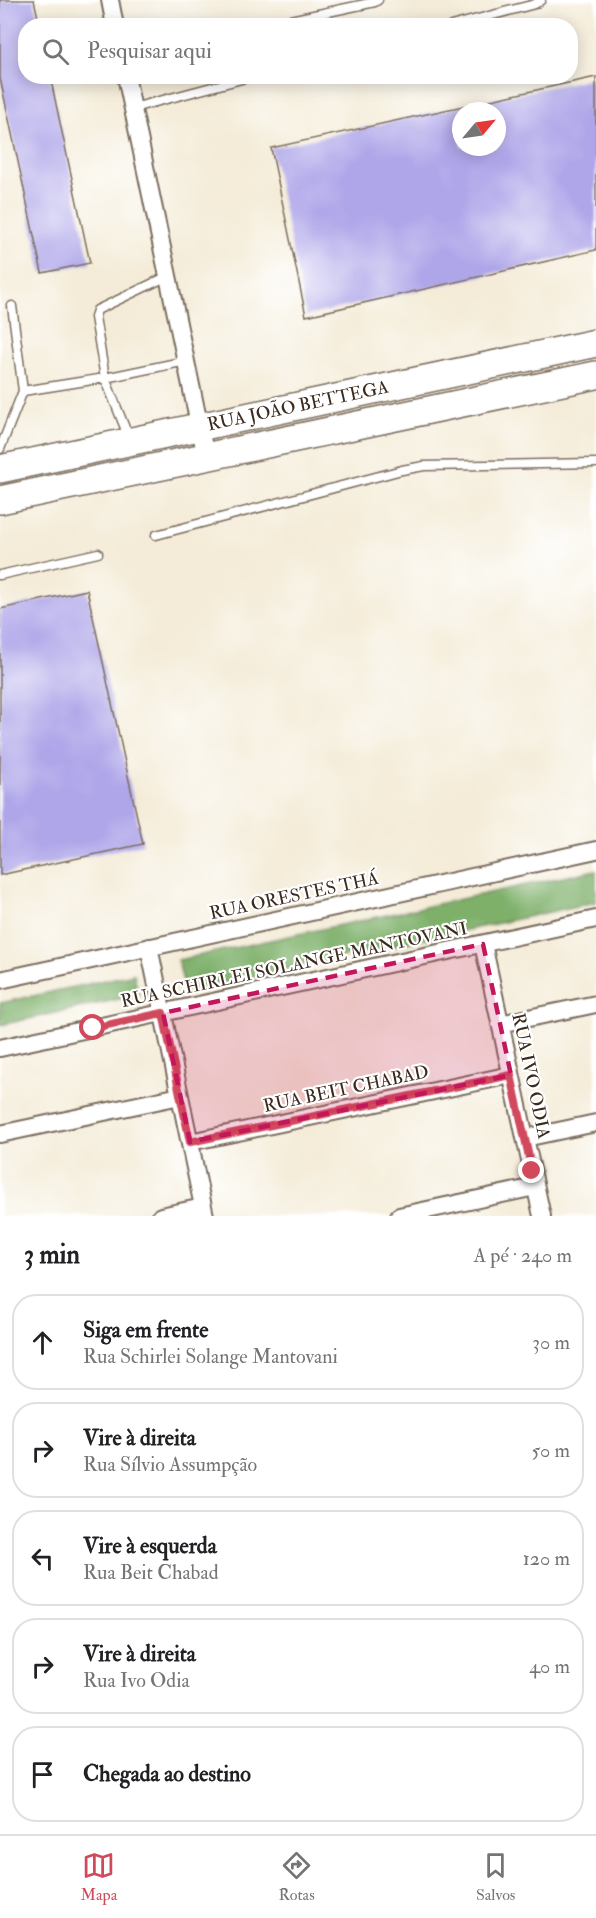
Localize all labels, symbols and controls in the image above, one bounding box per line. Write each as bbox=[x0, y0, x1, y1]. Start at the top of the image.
search box bbox=[18, 18, 578, 84]
icon: search bbox=[39, 35, 72, 68]
text: Pesquisar aqui bbox=[87, 37, 212, 65]
north arrow bbox=[452, 102, 506, 156]
street label: RUA JOÃO BETTEGA bbox=[205, 375, 391, 436]
street label: RUA ORESTES THÁ bbox=[207, 867, 381, 925]
street label: RUA SCHIRLEI SOLANGE MANTOVANI bbox=[119, 917, 469, 1013]
street label: RUA IVO ODIA bbox=[506, 1011, 556, 1142]
route start bbox=[79, 1014, 105, 1040]
street label: RUA BEIT CHABAD bbox=[261, 1060, 431, 1118]
route end bbox=[518, 1157, 544, 1183]
text: 3 min bbox=[24, 1239, 80, 1271]
text: A pé · 240 m bbox=[473, 1243, 572, 1268]
text: Siga em frente bbox=[83, 1316, 208, 1344]
icon: ahead bbox=[26, 1326, 59, 1359]
text: 30 m bbox=[532, 1330, 570, 1355]
text: Rua Schirlei Solange Mantovani bbox=[83, 1344, 338, 1369]
text: Vire à direita bbox=[83, 1424, 196, 1452]
icon: right bbox=[26, 1434, 59, 1467]
text: 50 m bbox=[531, 1438, 570, 1463]
text: Rua Sílvio Assumpção bbox=[83, 1452, 257, 1477]
text: Vire à esquerda bbox=[83, 1532, 217, 1560]
icon: left bbox=[26, 1542, 59, 1575]
text: 120 m bbox=[523, 1546, 570, 1571]
text: Rua Beit Chabad bbox=[83, 1560, 219, 1585]
text: Vire à direita bbox=[83, 1640, 196, 1668]
icon: right bbox=[26, 1650, 59, 1683]
text: 40 m bbox=[529, 1654, 570, 1679]
text: Rua Ivo Odia bbox=[83, 1668, 190, 1693]
icon: arrive bbox=[26, 1758, 59, 1791]
text: Chegada ao destino bbox=[83, 1760, 251, 1788]
tab: Mapa bbox=[81, 1849, 117, 1905]
tab: Rotas bbox=[278, 1849, 315, 1905]
tab: Salvos bbox=[476, 1849, 515, 1905]

